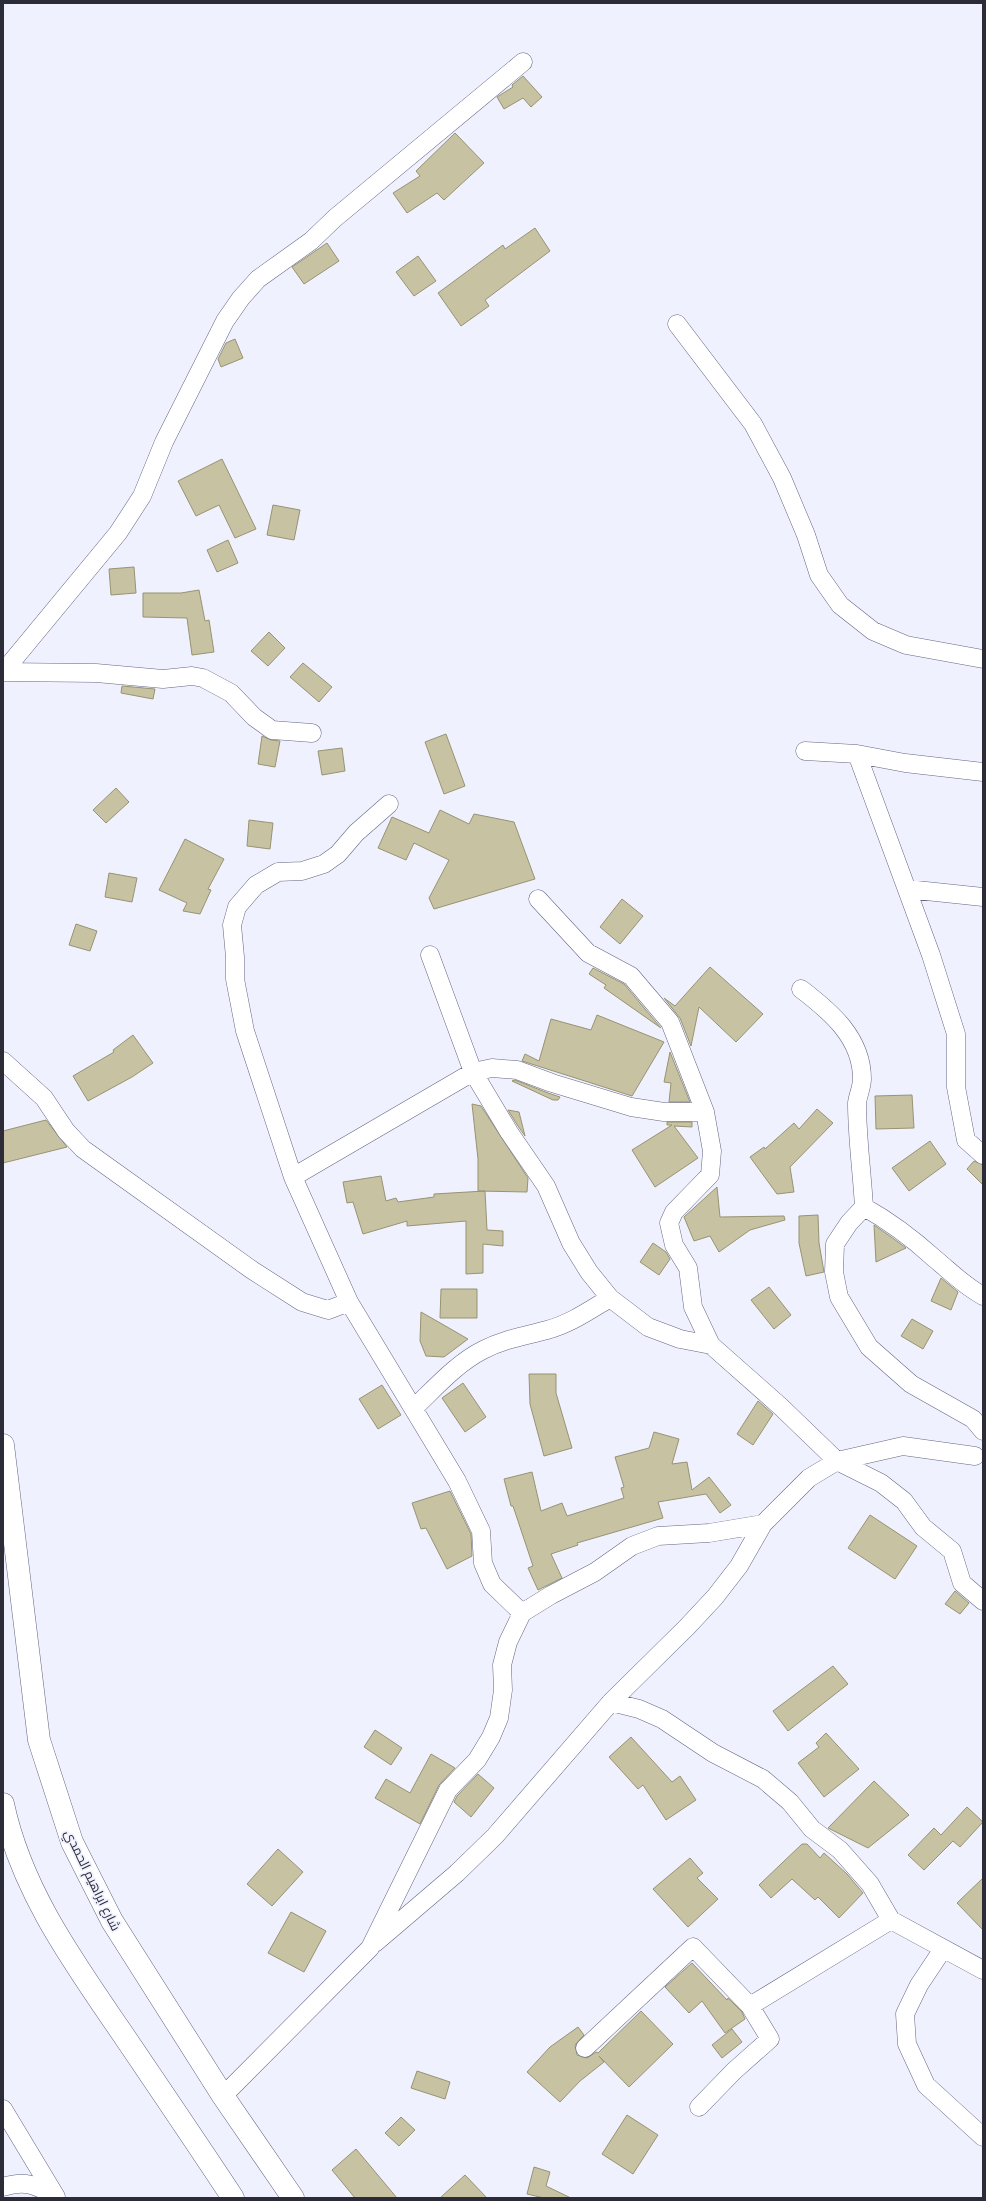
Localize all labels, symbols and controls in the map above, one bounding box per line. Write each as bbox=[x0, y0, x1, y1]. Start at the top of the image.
street label: شارع ابراهيم الحمدي bbox=[59, 1827, 124, 1934]

